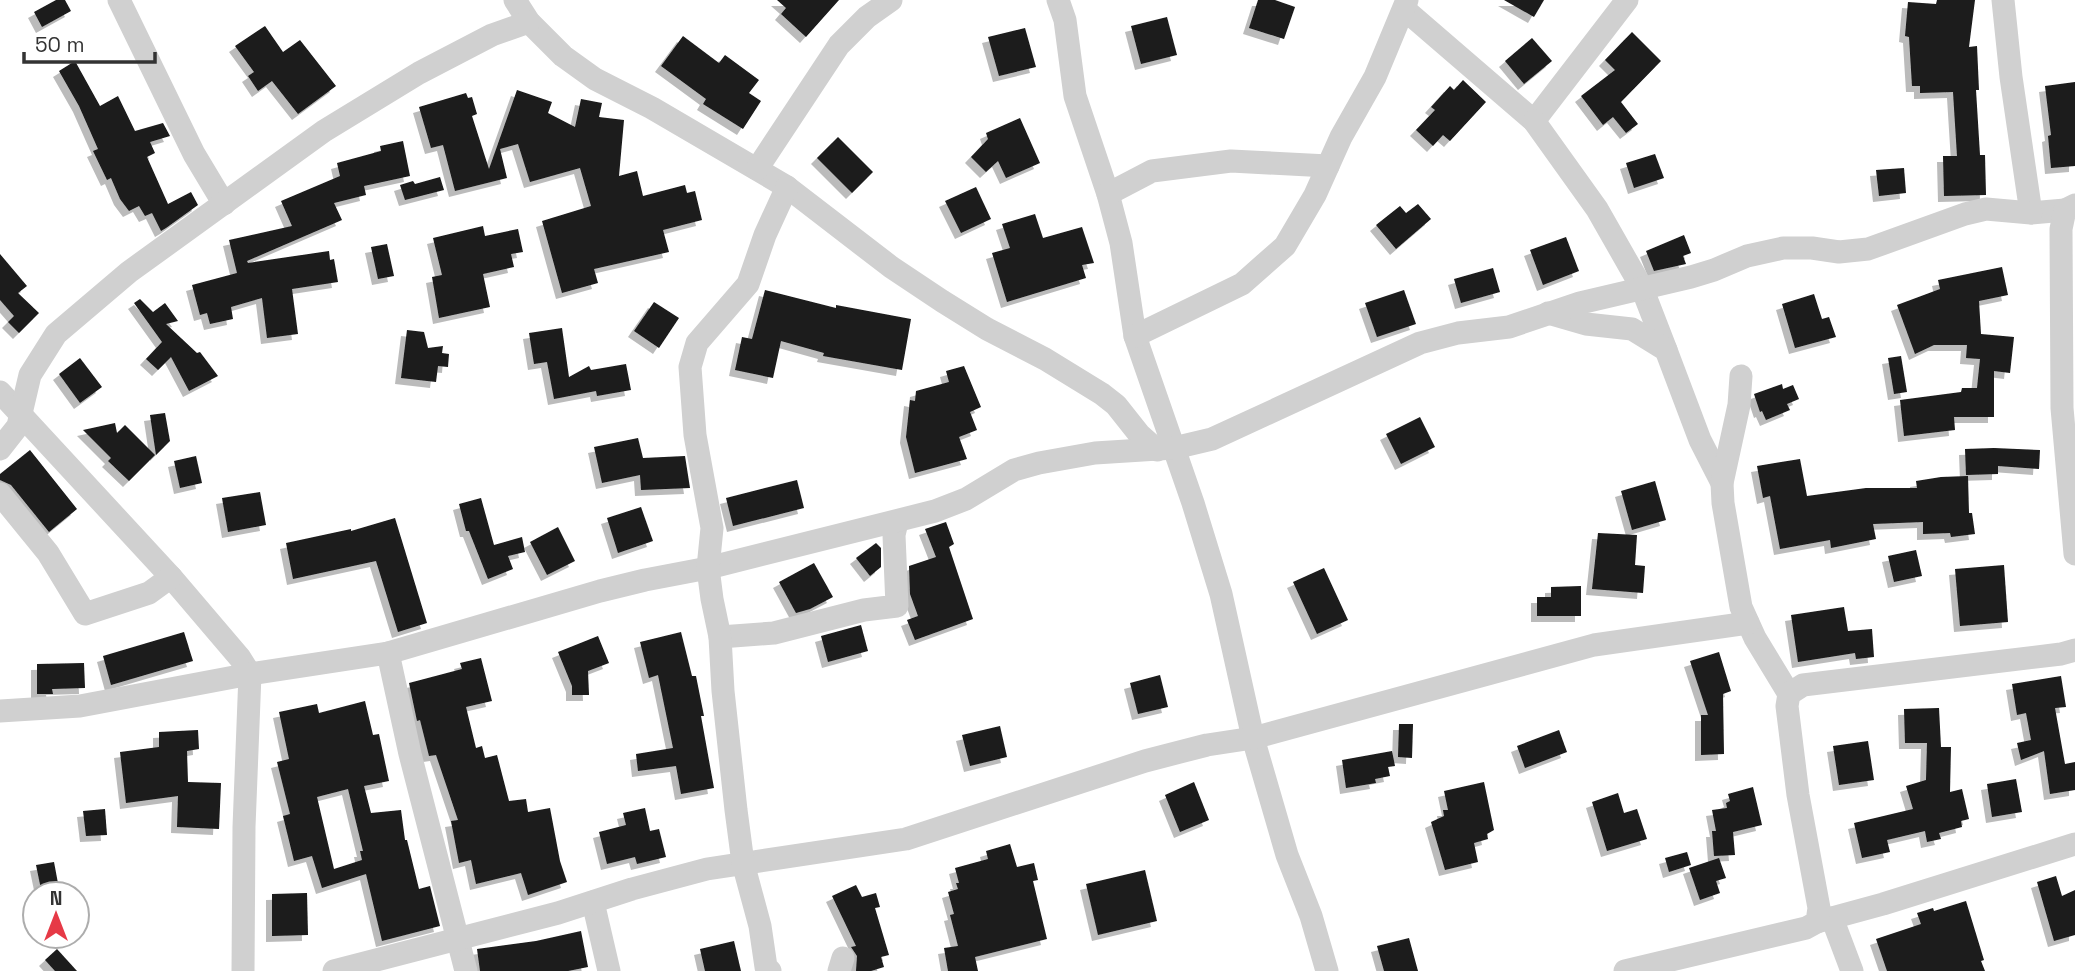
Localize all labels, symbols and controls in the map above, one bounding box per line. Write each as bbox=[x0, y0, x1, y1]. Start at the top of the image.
scale bar bbox=[24, 21, 156, 65]
text: 50 m bbox=[35, 31, 85, 58]
north arrow bbox=[21, 880, 91, 950]
text: N bbox=[50, 886, 62, 911]

